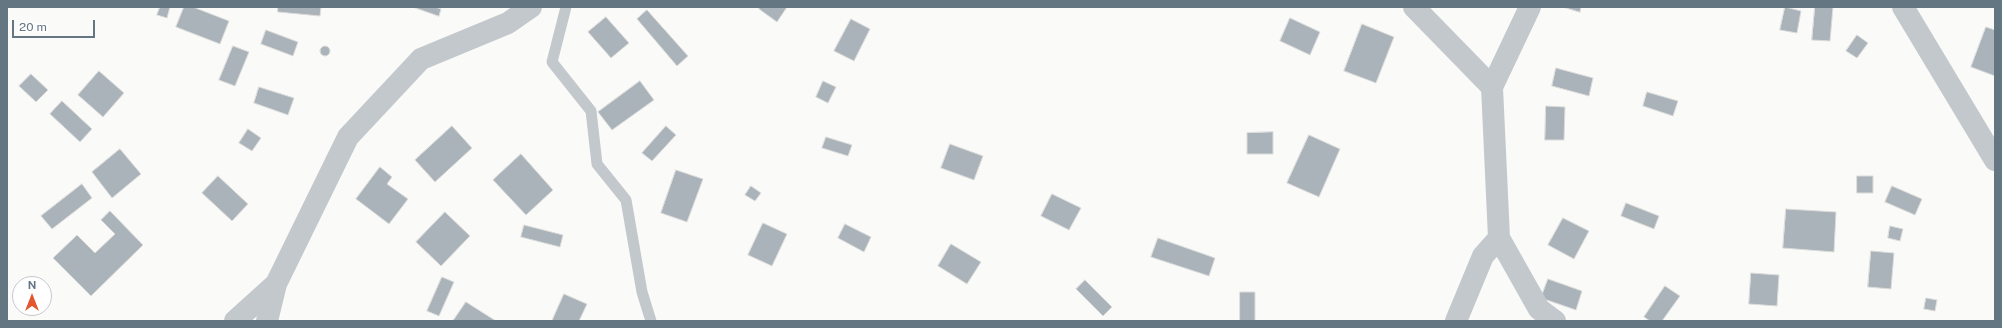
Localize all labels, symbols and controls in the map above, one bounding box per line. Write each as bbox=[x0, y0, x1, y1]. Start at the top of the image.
scale bar bbox=[14, 12, 97, 38]
text: 20 m bbox=[19, 20, 47, 34]
north arrow bbox=[12, 276, 52, 316]
text: N bbox=[28, 279, 36, 291]

